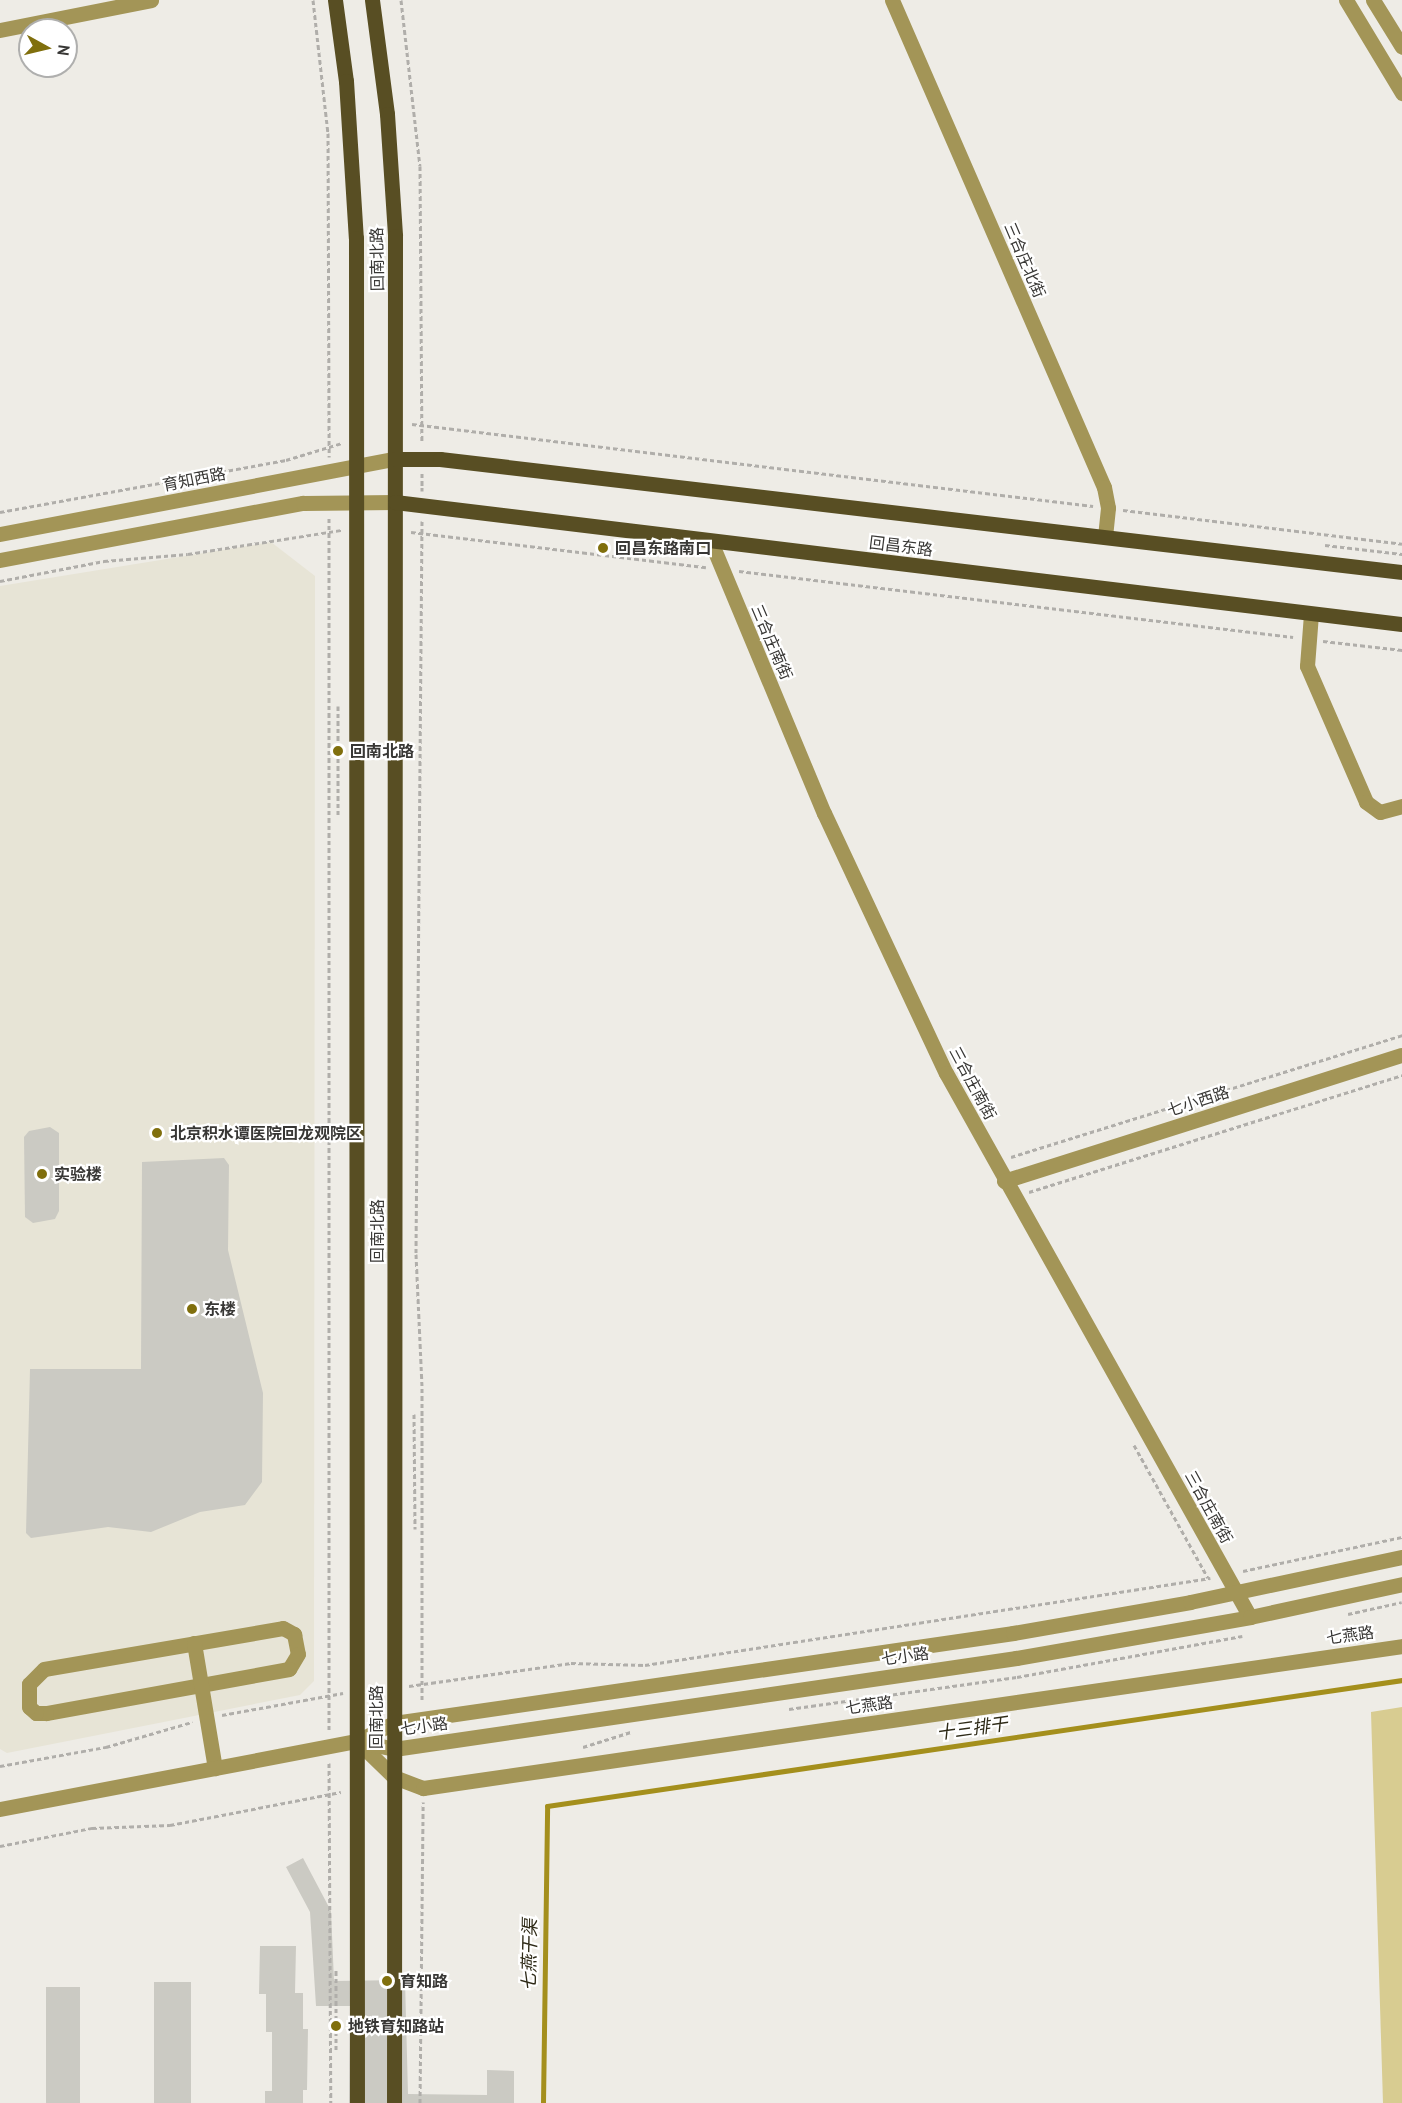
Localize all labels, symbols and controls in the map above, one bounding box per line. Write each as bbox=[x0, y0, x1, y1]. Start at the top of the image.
north arrow bbox=[18, 18, 78, 78]
text: N bbox=[53, 44, 74, 57]
street label: 三合庄北街 bbox=[1001, 219, 1049, 301]
street label: 回南北路 bbox=[367, 227, 387, 291]
street label: 育知西路 bbox=[161, 463, 227, 495]
street label: 回昌东路 bbox=[868, 533, 934, 559]
place label: 回昌东路南口 bbox=[615, 538, 711, 558]
marker: 回昌东路南口 bbox=[596, 541, 610, 555]
street label: 三合庄南街 bbox=[748, 601, 796, 683]
place label: 回南北路 bbox=[350, 741, 414, 761]
marker: 回南北路 bbox=[331, 744, 345, 758]
street label: 三合庄南街 bbox=[946, 1043, 1000, 1123]
street label: 七小西路 bbox=[1165, 1082, 1231, 1120]
place label: 北京积水谭医院回龙观院区 bbox=[170, 1123, 362, 1143]
marker: 北京积水谭医院回龙观院区 bbox=[148, 1124, 166, 1142]
place label: 实验楼 bbox=[54, 1164, 102, 1184]
marker: 实验楼 bbox=[35, 1167, 49, 1181]
street label: 回南北路 bbox=[367, 1199, 387, 1263]
place label: 东楼 bbox=[204, 1299, 236, 1319]
marker: 东楼 bbox=[185, 1302, 199, 1316]
street label: 三合庄南街 bbox=[1181, 1467, 1237, 1547]
street label: 七燕路 bbox=[1325, 1622, 1375, 1648]
street label: 七小路 bbox=[880, 1643, 930, 1669]
street label: 回南北路 bbox=[366, 1685, 386, 1749]
street label: 七燕路 bbox=[844, 1692, 894, 1718]
street label: 七小路 bbox=[399, 1713, 449, 1739]
water label: 十三排干 bbox=[935, 1713, 1009, 1745]
water label: 七燕干渠 bbox=[519, 1919, 541, 1991]
place label: 育知路 bbox=[400, 1971, 448, 1991]
marker: 育知路 bbox=[378, 1972, 396, 1990]
place label: 地铁育知路站 bbox=[348, 2016, 444, 2036]
marker: 地铁育知路站 bbox=[329, 2019, 343, 2033]

